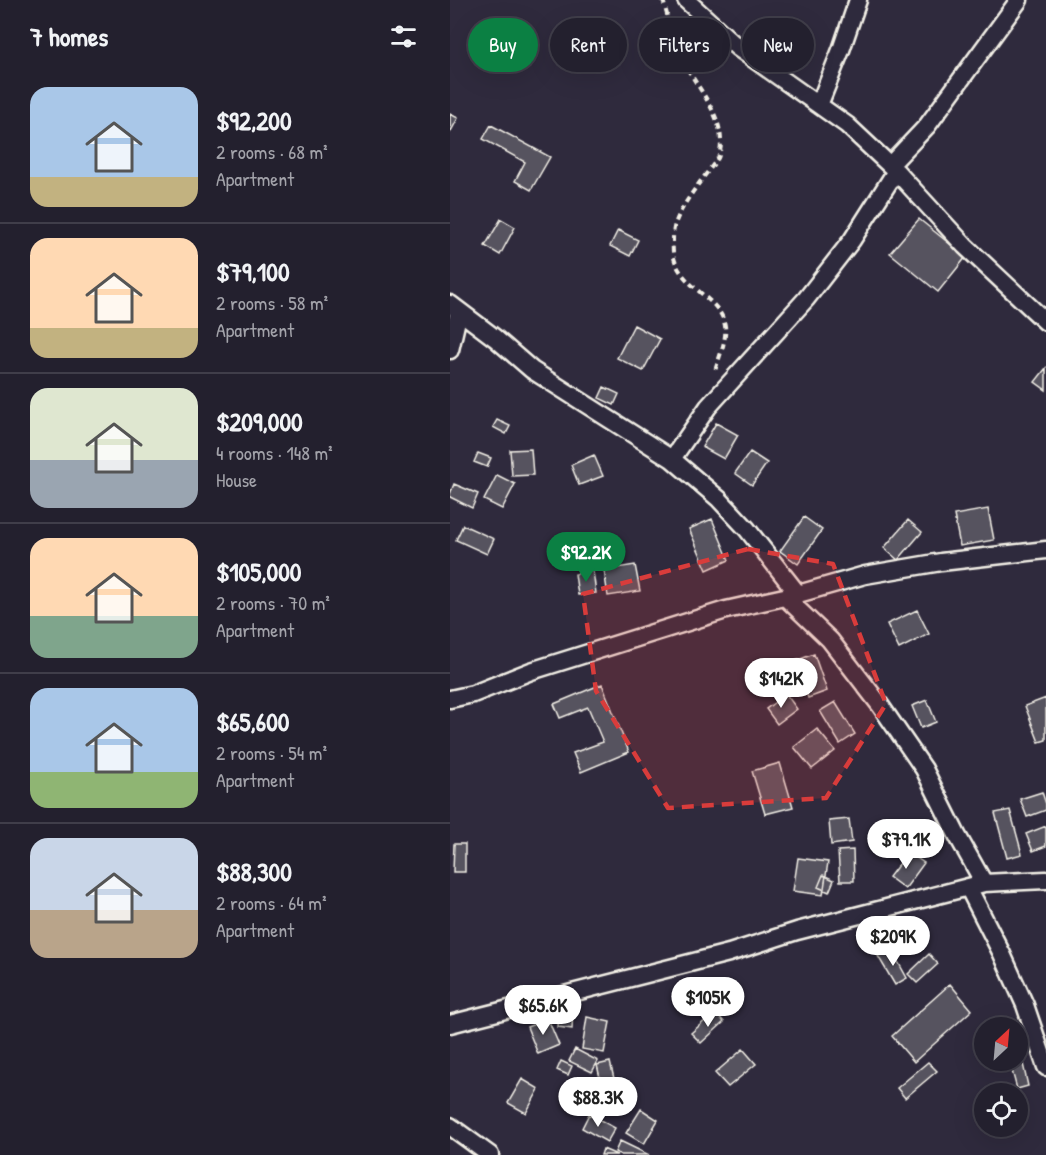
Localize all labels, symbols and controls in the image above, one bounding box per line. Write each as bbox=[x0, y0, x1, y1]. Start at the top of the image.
chip: Buy bbox=[468, 18, 538, 72]
chip: Rent bbox=[550, 18, 627, 72]
chip: Filters bbox=[639, 18, 730, 72]
chip: New bbox=[742, 18, 814, 72]
text: 7 homes bbox=[30, 19, 108, 54]
icon: filters bbox=[387, 20, 420, 53]
text: $92,200 bbox=[216, 103, 292, 138]
icon: home bbox=[78, 111, 150, 183]
text: 2 rooms · 68 m² bbox=[216, 138, 328, 165]
text: Apartment bbox=[216, 165, 294, 192]
text: $79,100 bbox=[216, 254, 290, 289]
icon: home bbox=[78, 262, 150, 334]
text: 2 rooms · 58 m² bbox=[216, 289, 328, 316]
text: Apartment bbox=[216, 316, 294, 343]
text: $209,000 bbox=[216, 404, 303, 439]
icon: home bbox=[78, 412, 150, 484]
text: 4 rooms · 148 m² bbox=[216, 439, 333, 466]
text: House bbox=[216, 466, 257, 493]
pin: $92.2K bbox=[537, 532, 635, 583]
text: $92.2K bbox=[561, 538, 611, 565]
text: $105,000 bbox=[216, 554, 301, 589]
icon: home bbox=[78, 562, 150, 634]
text: 2 rooms · 70 m² bbox=[216, 589, 330, 616]
text: Apartment bbox=[216, 616, 294, 643]
pin: $142K bbox=[739, 658, 823, 709]
text: $142K bbox=[759, 664, 803, 691]
text: $65,600 bbox=[216, 704, 289, 739]
icon: home bbox=[78, 712, 150, 784]
text: 2 rooms · 54 m² bbox=[216, 739, 327, 766]
text: Apartment bbox=[216, 766, 294, 793]
pin: $79.1K bbox=[857, 819, 955, 870]
text: $79.1K bbox=[881, 825, 931, 852]
text: $88,300 bbox=[216, 854, 292, 889]
icon: home bbox=[78, 862, 150, 934]
text: 2 rooms · 64 m² bbox=[216, 889, 327, 916]
text: Apartment bbox=[216, 916, 294, 943]
pin: $209K bbox=[851, 916, 935, 967]
text: $209K bbox=[870, 922, 916, 949]
pin: $105K bbox=[666, 977, 750, 1028]
text: $105K bbox=[685, 983, 731, 1010]
pin: $65.6K bbox=[494, 985, 592, 1036]
text: $65.6K bbox=[518, 991, 568, 1018]
north arrow bbox=[974, 1017, 1028, 1071]
map controls bbox=[974, 1017, 1028, 1137]
pin: $88.3K bbox=[549, 1077, 647, 1128]
text: $88.3K bbox=[572, 1083, 624, 1110]
button: locate bbox=[974, 1083, 1028, 1137]

